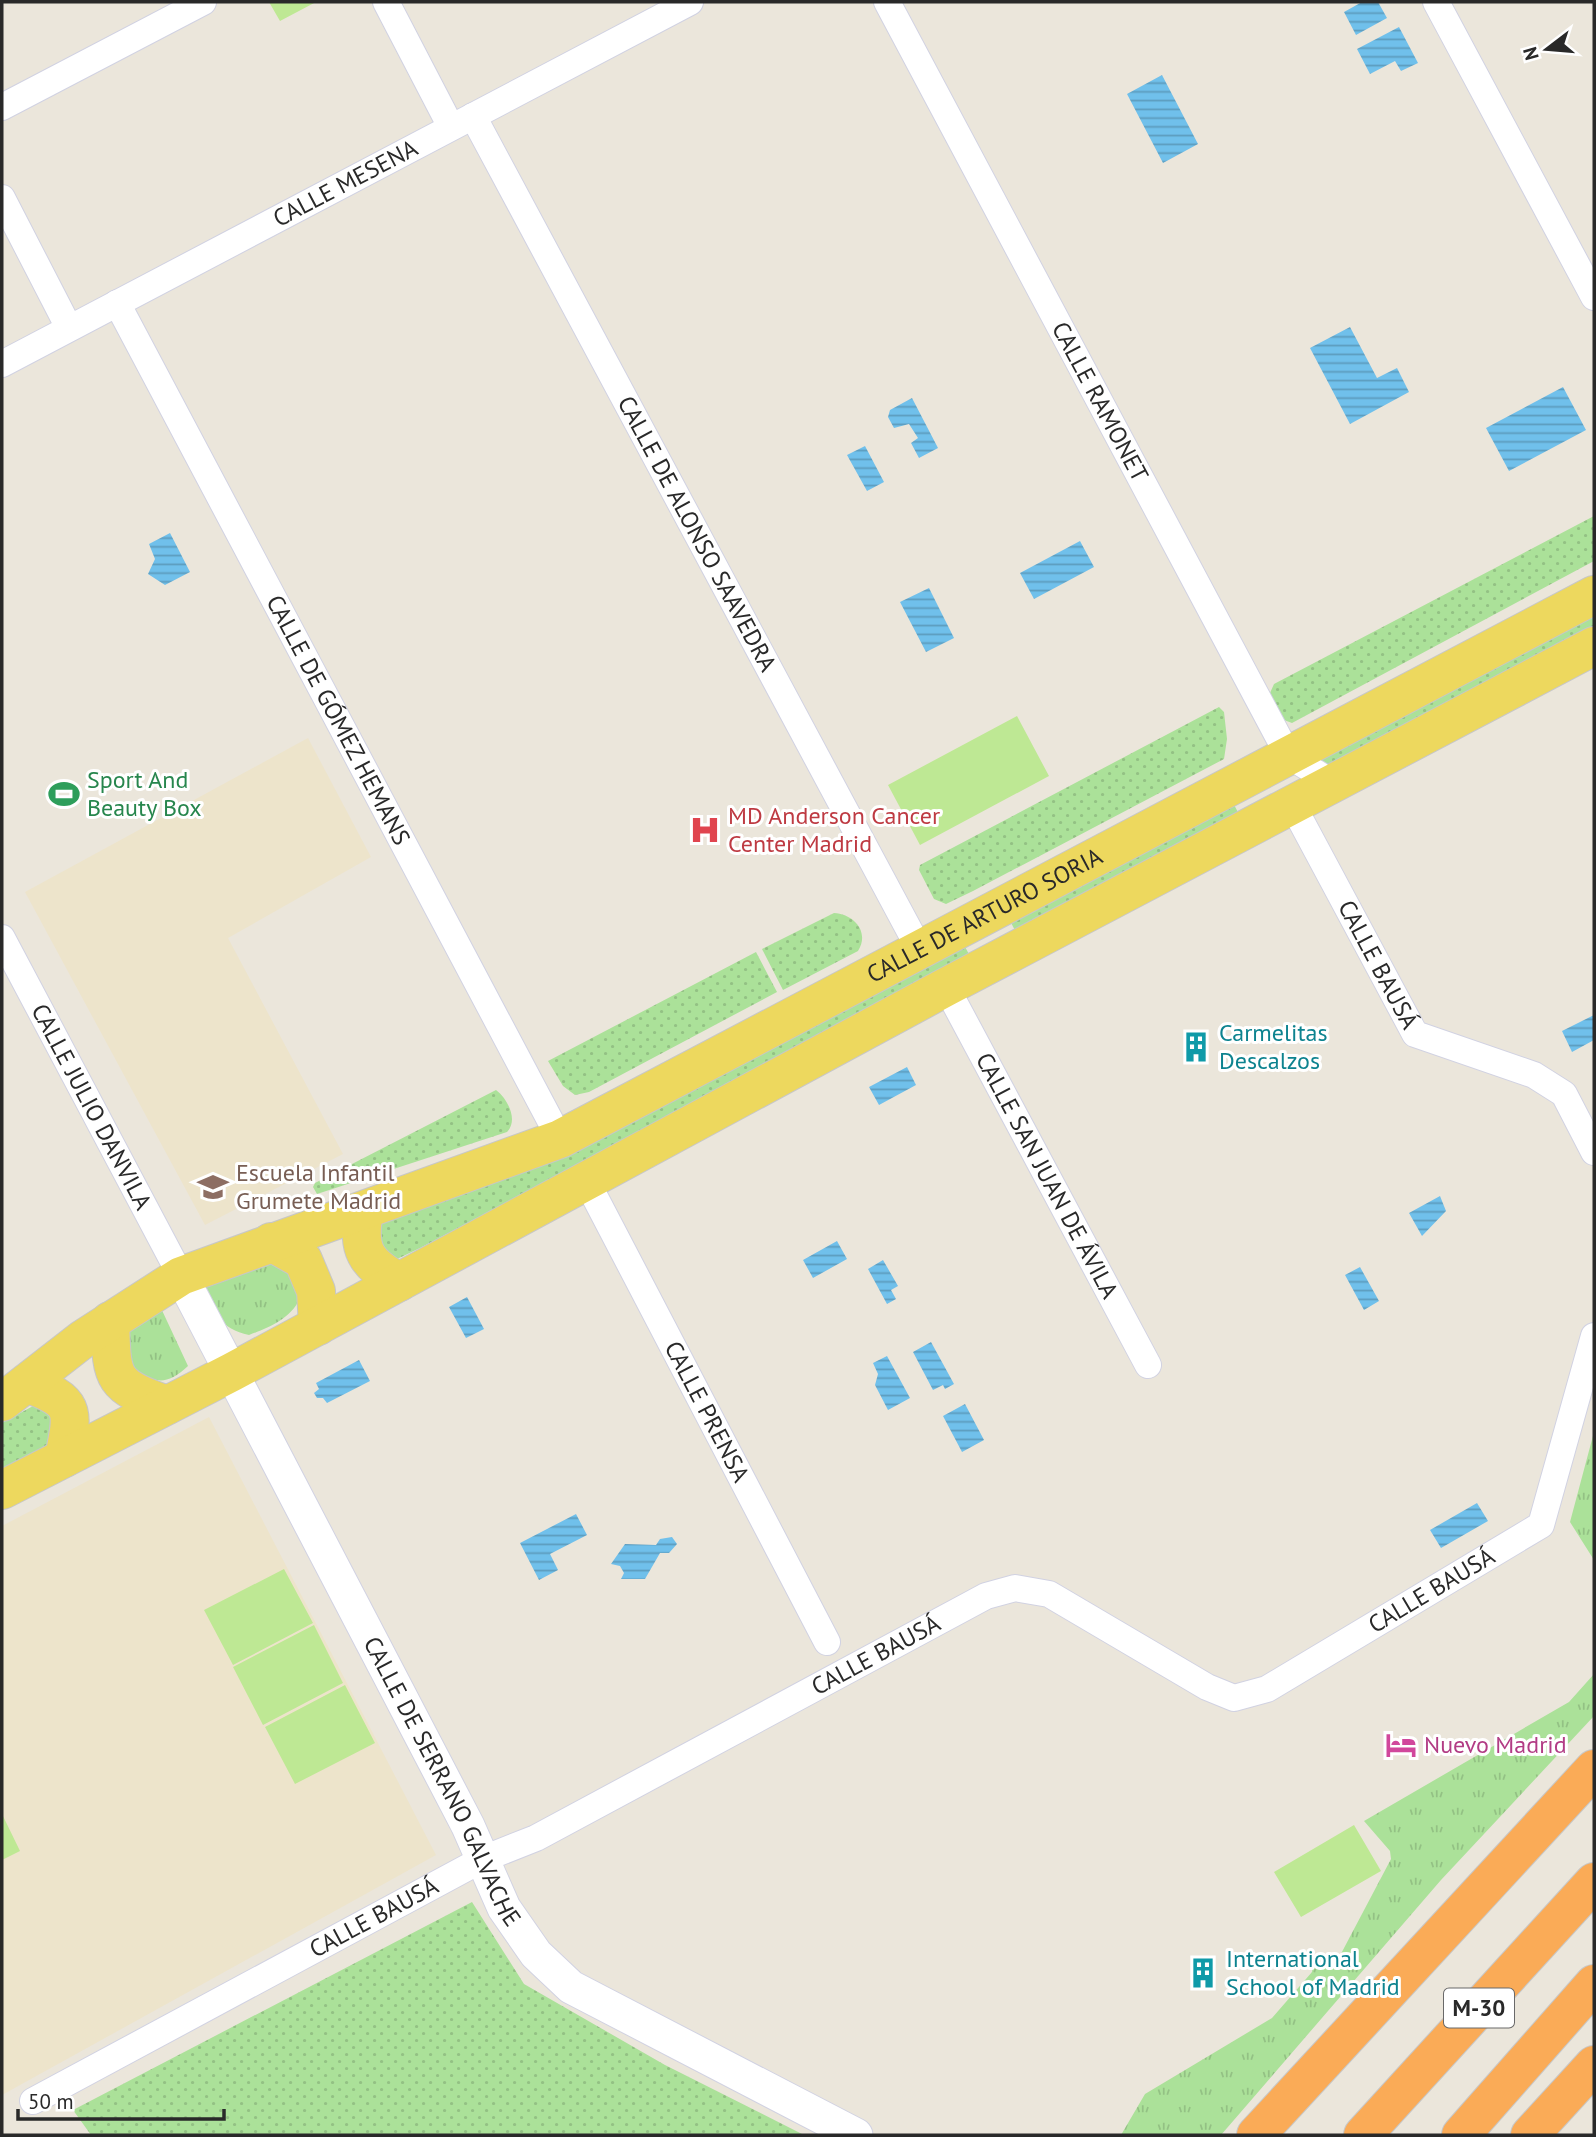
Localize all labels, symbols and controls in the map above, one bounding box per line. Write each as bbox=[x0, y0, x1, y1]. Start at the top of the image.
north arrow bbox=[1512, 14, 1582, 84]
text: N bbox=[1517, 44, 1544, 63]
street label: CALLE MESENA bbox=[268, 132, 423, 234]
street label: CALLE RAMONET bbox=[1045, 316, 1156, 487]
street label: CALLE DE ALONSO SAAVEDRA bbox=[611, 390, 784, 677]
street label: CALLE DE GÓMEZ HEMANS bbox=[260, 589, 417, 850]
place label: Sport And Beauty Box bbox=[87, 764, 202, 823]
sports icon: Sport And Beauty Box bbox=[47, 777, 81, 811]
place label: MD Anderson Cancer Center Madrid bbox=[728, 800, 940, 859]
hospital icon: MD Anderson Cancer Center Madrid bbox=[688, 813, 722, 847]
street label: CALLE DE ARTURO SORIA bbox=[861, 840, 1108, 990]
street label: CALLE BAUSÁ bbox=[1331, 895, 1425, 1034]
street label: CALLE JULIO DANVILA bbox=[25, 998, 159, 1215]
place label: Carmelitas Descalzos bbox=[1219, 1017, 1328, 1076]
building icon: Carmelitas Descalzos bbox=[1179, 1030, 1213, 1064]
street label: CALLE SAN JUAN DE ÁVILA bbox=[969, 1047, 1126, 1304]
place label: Escuela Infantil Grumete Madrid bbox=[236, 1157, 401, 1216]
school or university icon: Escuela Infantil Grumete Madrid bbox=[196, 1170, 230, 1204]
street label: CALLE PRENSA bbox=[658, 1336, 757, 1487]
street label: CALLE BAUSÁ bbox=[1363, 1540, 1500, 1640]
street label: CALLE BAUSÁ bbox=[806, 1607, 946, 1702]
street label: CALLE DE SERRANO GALVACHE bbox=[357, 1631, 528, 1932]
hotel icon: Nuevo Madrid bbox=[1384, 1728, 1418, 1762]
place label: Nuevo Madrid bbox=[1424, 1729, 1567, 1760]
street label: CALLE BAUSÁ bbox=[304, 1870, 443, 1964]
place label: International School of Madrid bbox=[1226, 1943, 1400, 2002]
building icon: International School of Madrid bbox=[1186, 1956, 1220, 1990]
road number: M-30 bbox=[1444, 1988, 1514, 2027]
scale bar bbox=[18, 2078, 224, 2122]
text: 50 m bbox=[28, 2088, 74, 2115]

